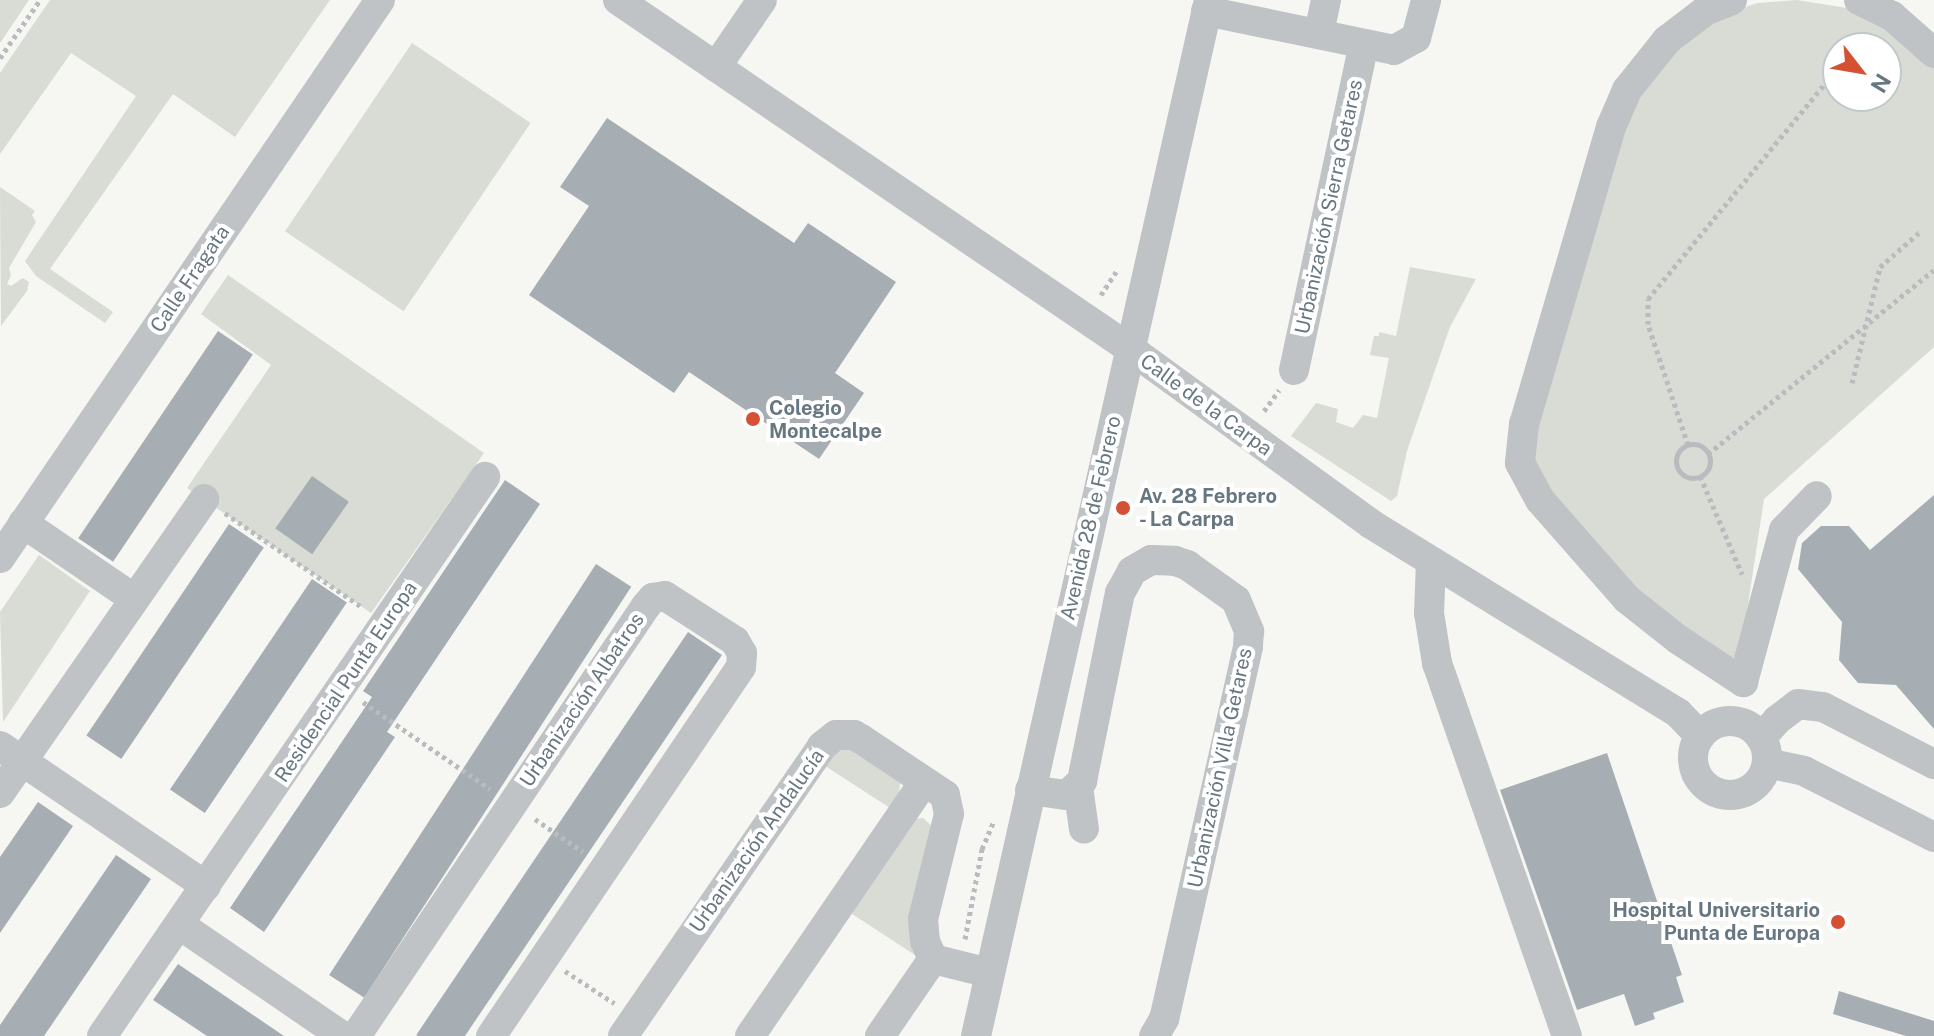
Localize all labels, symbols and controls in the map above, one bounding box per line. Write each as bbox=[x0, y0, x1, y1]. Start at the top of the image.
north arrow bbox=[1822, 32, 1902, 112]
text: N bbox=[1865, 69, 1896, 97]
street label: Urbanización Sierra Getares bbox=[1290, 78, 1368, 336]
street label: Calle Fragata bbox=[145, 221, 235, 337]
street label: Calle de la Carpa bbox=[1135, 349, 1277, 461]
place label: Colegio Montecalpe bbox=[769, 396, 882, 443]
marker: Colegio Montecalpe bbox=[744, 410, 762, 428]
street label: Avenida 28 de Febrero bbox=[1056, 413, 1126, 623]
place label: Av. 28 Febrero - La Carpa bbox=[1139, 484, 1277, 531]
marker: Av. 28 Febrero - La Carpa bbox=[1114, 499, 1132, 517]
street label: Residencial Punta Europa bbox=[270, 577, 422, 787]
street label: Urbanización Albatros bbox=[515, 608, 649, 792]
street label: Urbanización Villa Getares bbox=[1183, 646, 1257, 890]
street label: Urbanización Andalucía bbox=[685, 745, 829, 937]
place label: Hospital Universitario Punta de Europa bbox=[1613, 898, 1820, 945]
marker: Hospital Universitario Punta de Europa bbox=[1827, 911, 1849, 933]

